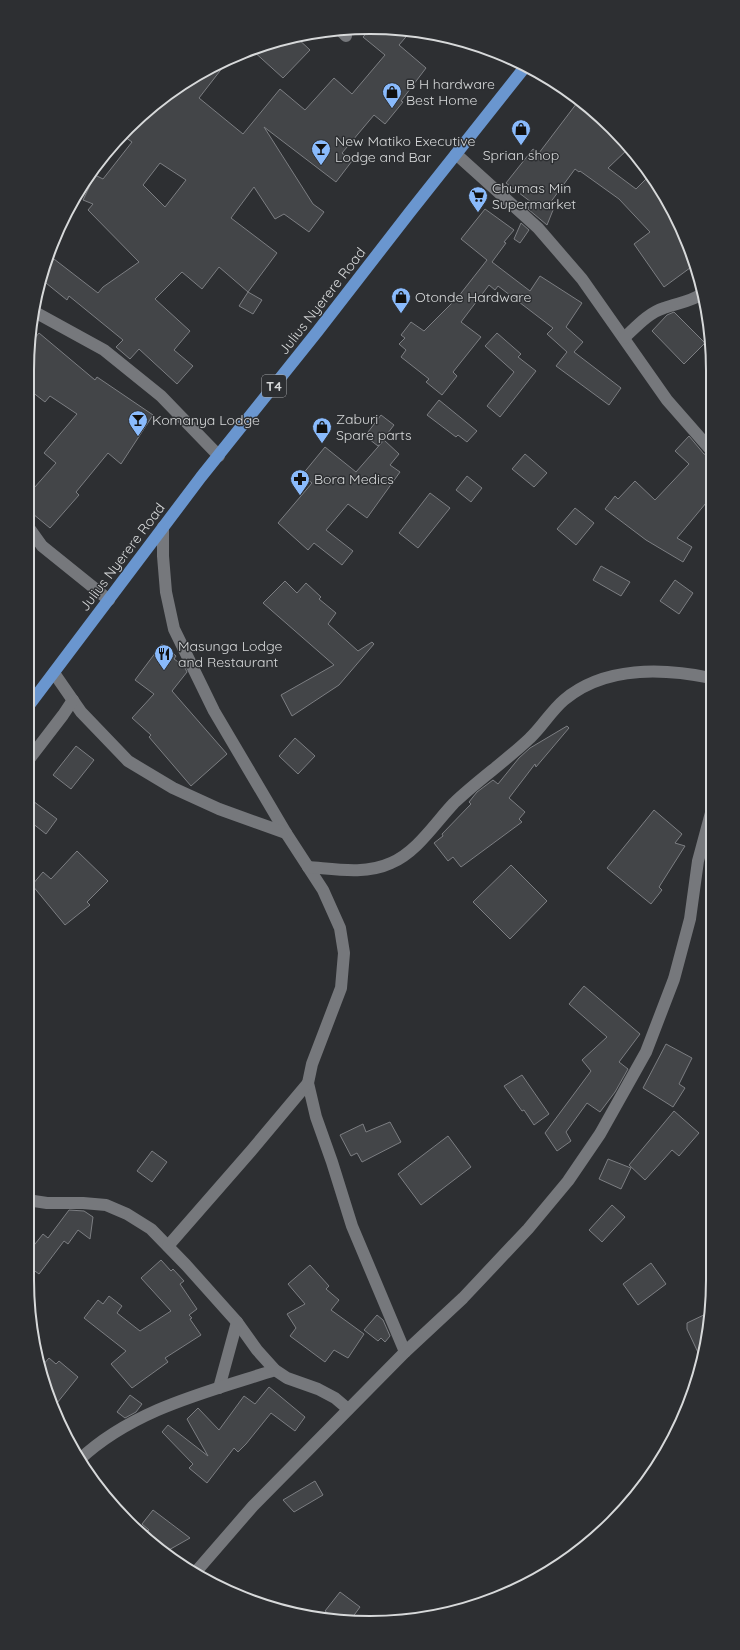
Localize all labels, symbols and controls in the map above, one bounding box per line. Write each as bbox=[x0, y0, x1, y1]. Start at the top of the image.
place label: B H hardware Best Home bbox=[406, 75, 495, 109]
shop icon: B H hardware Best Home bbox=[381, 81, 403, 109]
shop icon: Sprian shop bbox=[510, 118, 532, 146]
place label: New Matiko Executive Lodge and Bar bbox=[335, 132, 475, 166]
bar icon: New Matiko Executive Lodge and Bar bbox=[310, 138, 332, 166]
place label: Sprian shop bbox=[483, 146, 559, 164]
place label: Chumas Min Supermarket bbox=[492, 179, 576, 213]
supermarket icon: Chumas Min Supermarket bbox=[467, 185, 489, 213]
street label: Julius Nyerere Road bbox=[275, 244, 369, 358]
shop icon: Otonde Hardware bbox=[390, 286, 412, 314]
place label: Otonde Hardware bbox=[415, 288, 531, 306]
road number: T4 bbox=[262, 375, 286, 397]
bar icon: Komanya Lodge bbox=[127, 409, 149, 437]
place label: Zaburi Spare parts bbox=[336, 410, 412, 444]
place label: Komanya Lodge bbox=[152, 411, 260, 429]
shop icon: Zaburi Spare parts bbox=[311, 416, 333, 444]
pharmacy icon: Bora Medics bbox=[289, 468, 311, 496]
place label: Bora Medics bbox=[314, 470, 394, 488]
street label: Julius Nyerere Road bbox=[75, 499, 169, 615]
place label: Masunga Lodge and Restaurant bbox=[178, 637, 283, 671]
restaurant icon: Masunga Lodge and Restaurant bbox=[153, 643, 175, 671]

